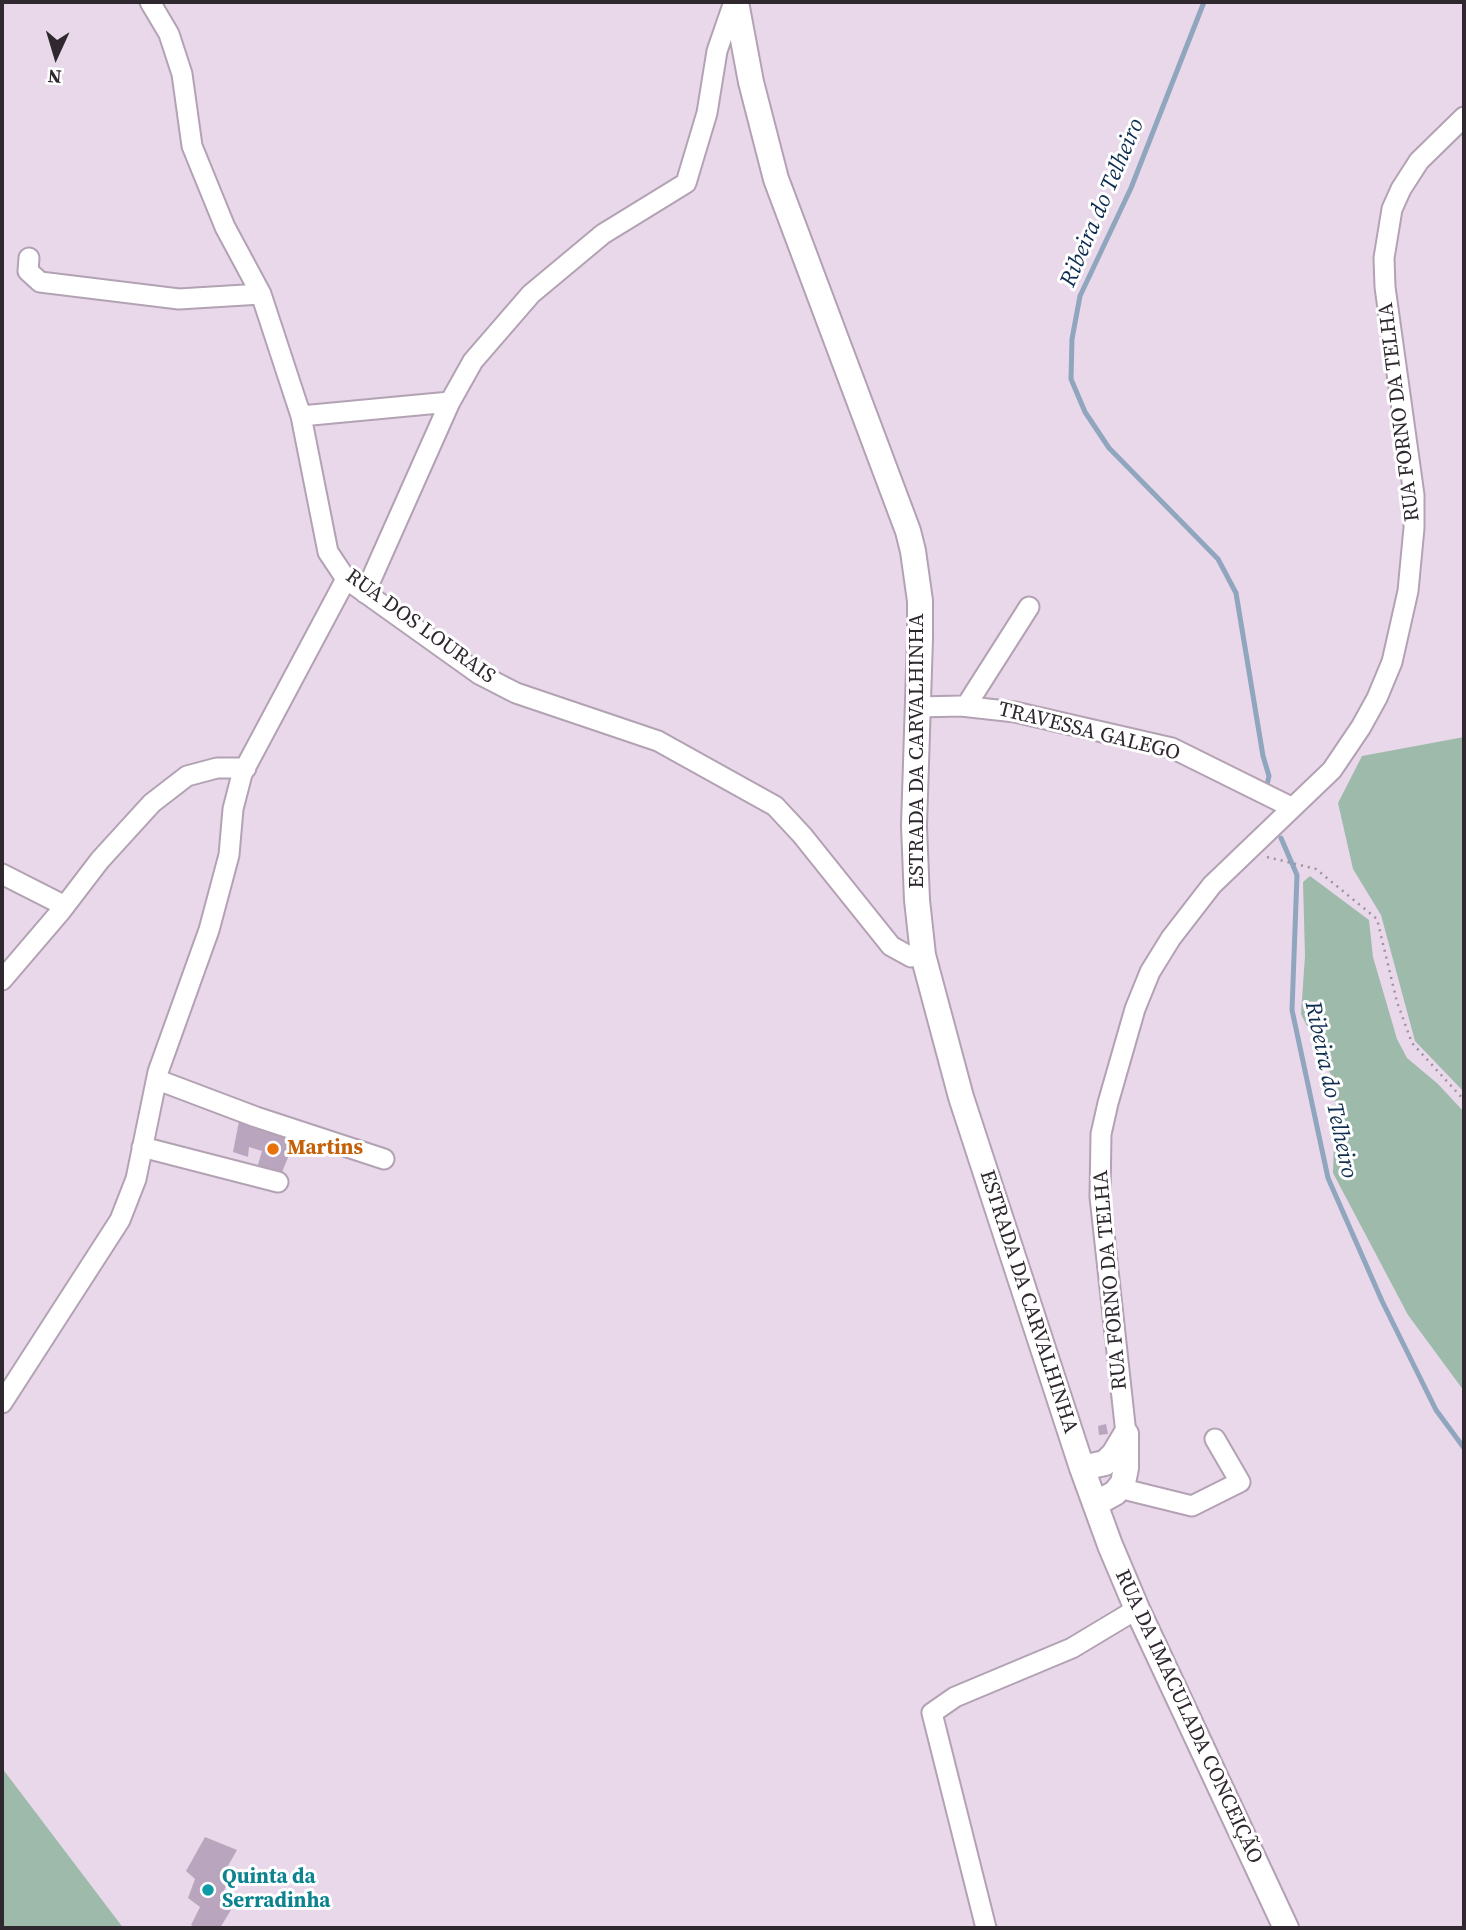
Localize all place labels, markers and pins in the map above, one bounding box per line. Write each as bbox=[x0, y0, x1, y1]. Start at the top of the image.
place label: Martins bbox=[287, 1136, 363, 1162]
marker: Martins bbox=[265, 1141, 281, 1157]
place label: Quinta da Serradinha bbox=[222, 1865, 330, 1915]
marker: Quinta da Serradinha bbox=[200, 1882, 216, 1898]

